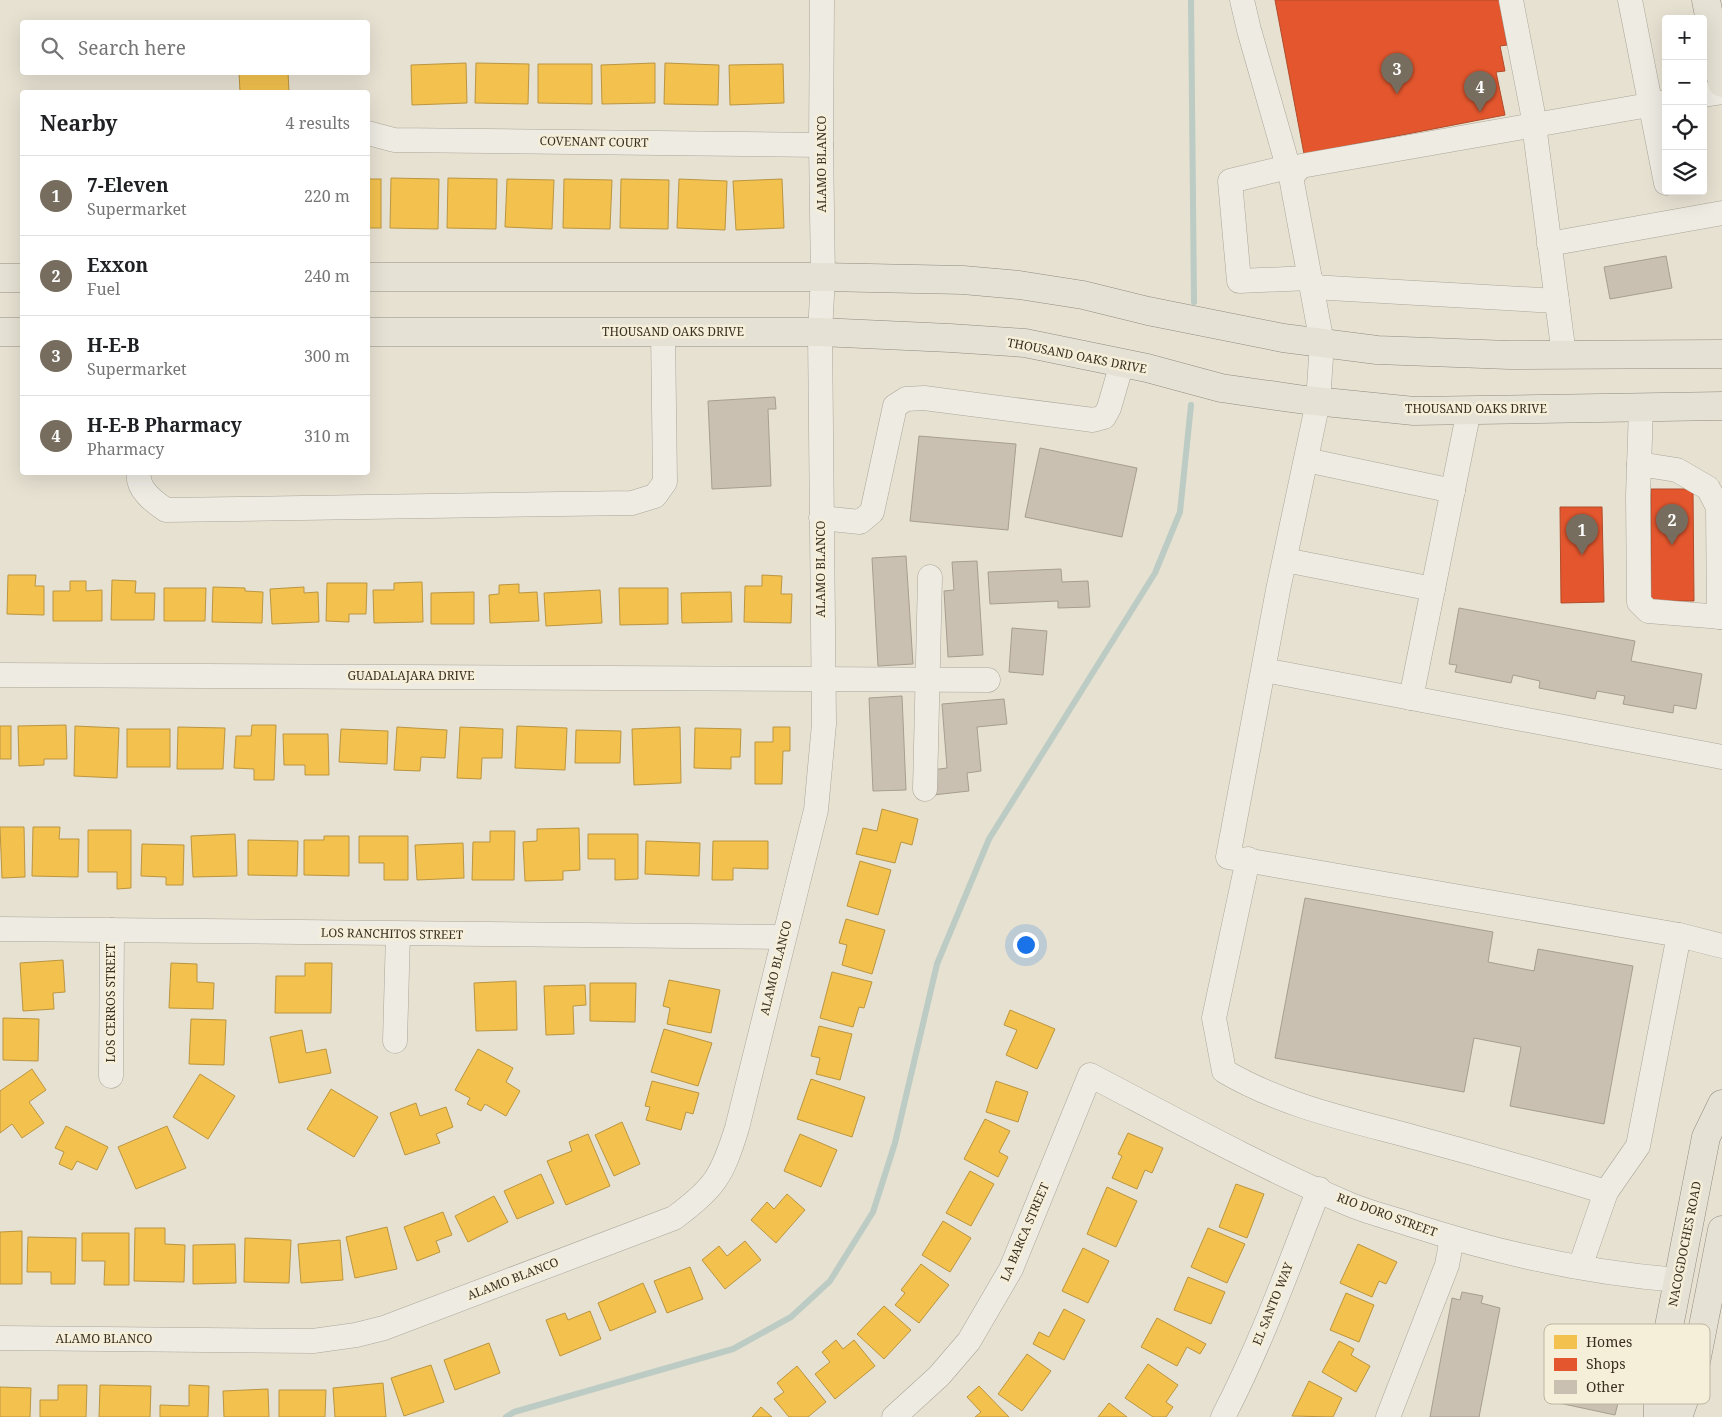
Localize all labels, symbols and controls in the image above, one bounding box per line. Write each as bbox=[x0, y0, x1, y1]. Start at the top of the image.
map controls bbox=[1662, 15, 1707, 195]
button: + bbox=[1662, 15, 1707, 60]
search box bbox=[20, 20, 370, 75]
icon: search bbox=[38, 34, 66, 62]
text: Search here bbox=[78, 35, 186, 61]
pin: 3 bbox=[1381, 53, 1413, 94]
button: − bbox=[1662, 60, 1707, 105]
pin: 4 bbox=[1464, 71, 1496, 112]
button: locate bbox=[1662, 105, 1707, 150]
text: Nearby bbox=[40, 109, 118, 137]
text: 4 results bbox=[286, 112, 350, 134]
street label: ALAMO BLANCO bbox=[813, 115, 830, 212]
street label: COVENANT COURT bbox=[540, 132, 649, 151]
button: layers bbox=[1662, 150, 1707, 195]
text: 7-Eleven bbox=[87, 172, 169, 198]
text: 1 bbox=[51, 185, 61, 207]
text: 220 m bbox=[304, 185, 350, 207]
text: Supermarket bbox=[87, 198, 187, 220]
text: Exxon bbox=[87, 252, 148, 278]
text: 2 bbox=[51, 265, 61, 287]
text: 240 m bbox=[304, 265, 350, 287]
text: Fuel bbox=[87, 278, 120, 300]
street label: THOUSAND OAKS DRIVE bbox=[602, 323, 744, 340]
text: H-E-B bbox=[87, 332, 140, 358]
street label: THOUSAND OAKS DRIVE bbox=[1006, 334, 1148, 377]
text: 3 bbox=[51, 345, 61, 367]
text: 300 m bbox=[304, 345, 350, 367]
text: Supermarket bbox=[87, 358, 187, 380]
street label: THOUSAND OAKS DRIVE bbox=[1405, 400, 1547, 417]
text: H-E-B Pharmacy bbox=[87, 412, 242, 438]
text: 4 bbox=[51, 425, 61, 447]
text: 310 m bbox=[304, 425, 350, 447]
text: Pharmacy bbox=[87, 438, 164, 460]
pin: 2 bbox=[1656, 504, 1688, 545]
pin: 1 bbox=[1566, 514, 1598, 555]
street label: ALAMO BLANCO bbox=[812, 520, 829, 617]
street label: GUADALAJARA DRIVE bbox=[347, 667, 475, 684]
street label: ALAMO BLANCO bbox=[756, 919, 796, 1017]
street label: LOS RANCHITOS STREET bbox=[321, 924, 464, 943]
your location bbox=[1013, 932, 1039, 958]
street label: LOS CERROS STREET bbox=[102, 943, 119, 1062]
street label: LA BARCA STREET bbox=[996, 1179, 1053, 1284]
street label: NACOGDOCHES ROAD bbox=[1664, 1180, 1705, 1308]
street label: RIO DORO STREET bbox=[1335, 1189, 1440, 1241]
street label: ALAMO BLANCO bbox=[465, 1253, 561, 1304]
street label: EL SANTO WAY bbox=[1248, 1259, 1297, 1348]
legend bbox=[1544, 1324, 1710, 1404]
street label: ALAMO BLANCO bbox=[56, 1330, 153, 1347]
text: Homes bbox=[1586, 1332, 1632, 1351]
text: Shops bbox=[1586, 1354, 1626, 1373]
text: Other bbox=[1586, 1377, 1625, 1396]

